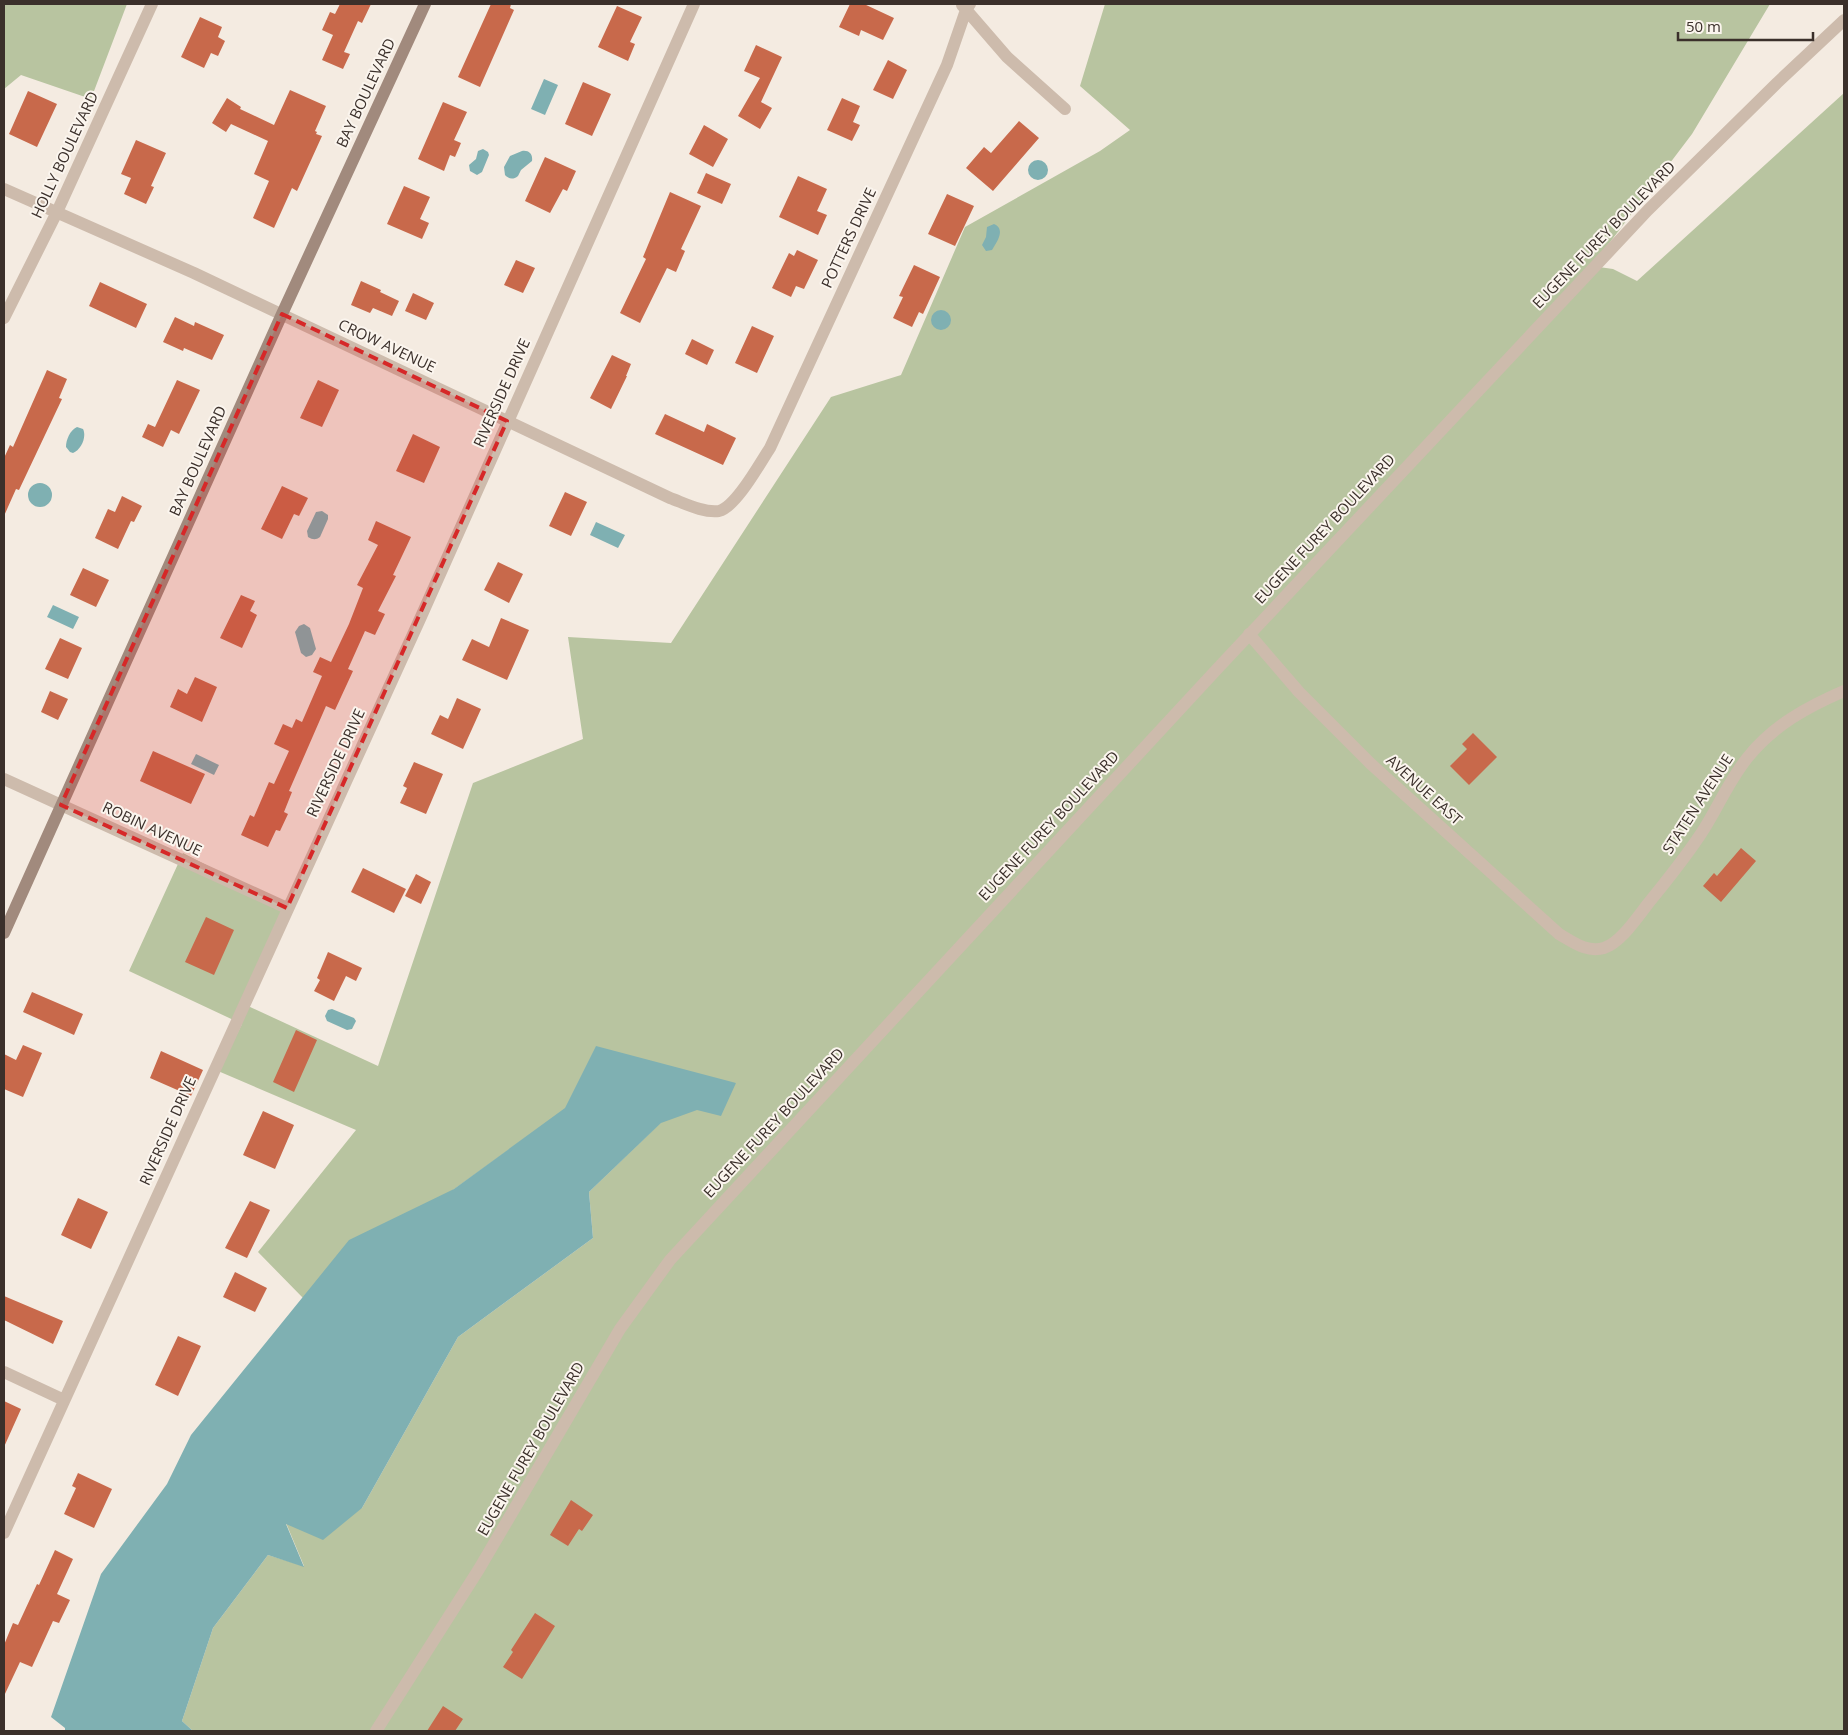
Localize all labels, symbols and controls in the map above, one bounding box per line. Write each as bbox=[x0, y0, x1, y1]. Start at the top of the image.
scale bar bbox=[1678, 10, 1813, 42]
text: 50 m bbox=[1686, 16, 1721, 36]
street label: BAY BOULEVARD bbox=[331, 35, 399, 150]
street label: HOLLY BOULEVARD bbox=[26, 88, 102, 221]
street label: EUGENE FUREY BOULEVARD bbox=[1527, 156, 1679, 312]
street label: POTTERS DRIVE bbox=[816, 184, 880, 291]
street label: CROW AVENUE bbox=[335, 314, 439, 376]
street label: RIVERSIDE DRIVE bbox=[468, 335, 534, 450]
street label: BAY BOULEVARD bbox=[164, 402, 230, 519]
street label: EUGENE FUREY BOULEVARD bbox=[1250, 449, 1399, 607]
street label: RIVERSIDE DRIVE bbox=[301, 705, 369, 820]
street label: EUGENE FUREY BOULEVARD bbox=[974, 746, 1123, 904]
street label: AVENUE EAST bbox=[1382, 750, 1467, 829]
street label: STATEN AVENUE bbox=[1657, 750, 1737, 857]
street label: ROBIN AVENUE bbox=[100, 796, 205, 860]
street label: EUGENE FUREY BOULEVARD bbox=[699, 1043, 848, 1201]
street label: RIVERSIDE DRIVE bbox=[134, 1073, 200, 1188]
street label: EUGENE FUREY BOULEVARD bbox=[472, 1358, 588, 1539]

